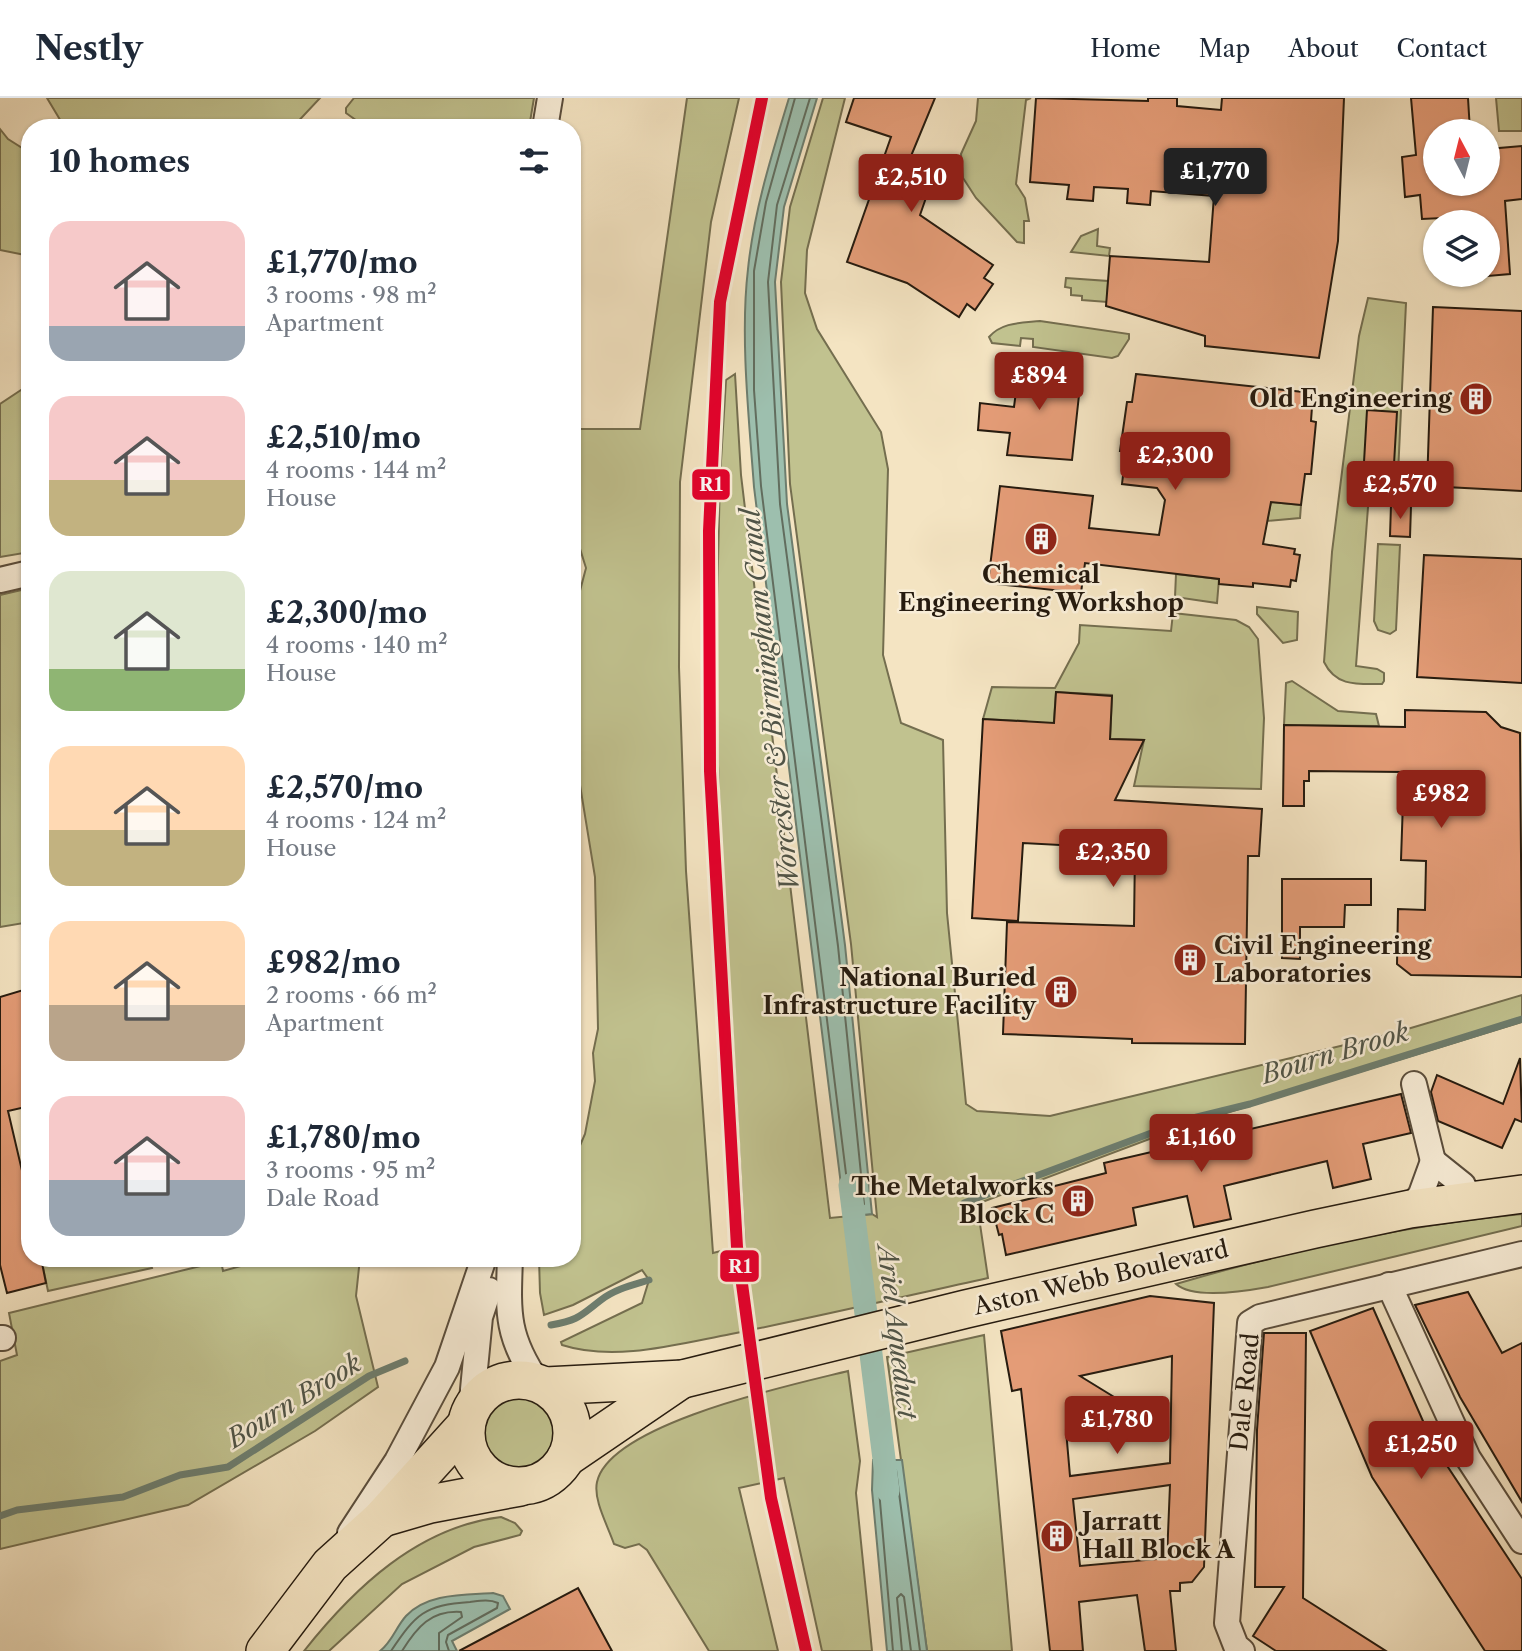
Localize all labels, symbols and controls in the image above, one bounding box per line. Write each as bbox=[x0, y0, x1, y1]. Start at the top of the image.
text: Nestly bbox=[35, 28, 143, 69]
text: Home bbox=[1090, 34, 1161, 63]
text: Map bbox=[1199, 34, 1250, 63]
text: About bbox=[1288, 34, 1359, 63]
text: Contact bbox=[1397, 34, 1487, 63]
north arrow bbox=[1423, 119, 1500, 196]
map controls bbox=[1423, 119, 1500, 287]
icon: filters bbox=[515, 142, 553, 180]
text: 10 homes bbox=[49, 143, 190, 180]
pin: £1,770 bbox=[1158, 148, 1272, 208]
pin: £2,510 bbox=[854, 155, 968, 214]
text: £1,770 bbox=[1180, 157, 1250, 185]
text: £2,510 bbox=[875, 163, 947, 191]
button: layers bbox=[1423, 210, 1500, 287]
text: £1,770/mo bbox=[266, 244, 418, 281]
icon: home bbox=[105, 249, 189, 333]
text: 3 rooms · 98 m² bbox=[266, 281, 437, 309]
text: Apartment bbox=[266, 309, 384, 337]
pin: £894 bbox=[998, 352, 1080, 412]
text: £894 bbox=[1011, 361, 1067, 389]
building icon: Old Engineering bbox=[1457, 380, 1495, 418]
place label: Old Engineering bbox=[1249, 384, 1453, 413]
text: £2,510/mo bbox=[266, 419, 421, 456]
icon: home bbox=[105, 424, 189, 508]
pin: £2,300 bbox=[1118, 432, 1232, 492]
text: £2,300 bbox=[1136, 441, 1214, 469]
text: 4 rooms · 144 m² bbox=[266, 456, 446, 484]
pin: £2,570 bbox=[1343, 462, 1457, 521]
line badge: R1 bbox=[691, 468, 731, 501]
text: £2,570 bbox=[1363, 470, 1437, 498]
text: R1 bbox=[699, 473, 723, 496]
text: House bbox=[266, 484, 336, 512]
water label: Worcester & Birmingham Canal bbox=[734, 504, 806, 893]
building icon: Chemical Engineering Workshop bbox=[1022, 520, 1060, 558]
place label: Chemical Engineering Workshop bbox=[898, 560, 1184, 617]
text: £2,300/mo bbox=[266, 594, 427, 631]
icon: home bbox=[105, 599, 189, 683]
text: 4 rooms · 140 m² bbox=[266, 631, 448, 659]
text: House bbox=[266, 659, 336, 687]
text: £2,570/mo bbox=[266, 769, 423, 806]
pin: £982 bbox=[1400, 770, 1482, 830]
icon: home bbox=[105, 774, 189, 858]
text: £982 bbox=[1413, 779, 1469, 807]
text: 4 rooms · 124 m² bbox=[266, 806, 446, 834]
pin: £2,350 bbox=[1056, 830, 1170, 889]
text: House bbox=[266, 834, 336, 862]
text: £2,350 bbox=[1075, 838, 1151, 866]
place label: Civil Engineering Laboratories bbox=[1214, 931, 1433, 988]
building icon: Civil Engineering Laboratories bbox=[1171, 941, 1209, 979]
text: £982/mo bbox=[266, 944, 400, 981]
icon: home bbox=[105, 949, 189, 1033]
place label: National Buried Infrastructure Facility bbox=[763, 963, 1037, 1020]
building icon: National Buried Infrastructure Facility bbox=[1042, 973, 1080, 1011]
text: 2 rooms · 66 m² bbox=[266, 981, 437, 1009]
text: Apartment bbox=[266, 1009, 384, 1037]
water label: Bourn Brook bbox=[1255, 1015, 1413, 1091]
pin: £1,160 bbox=[1144, 1114, 1258, 1174]
text: £1,780/mo bbox=[266, 1119, 421, 1156]
text: £1,160 bbox=[1166, 1123, 1236, 1151]
icon: home bbox=[105, 1124, 189, 1208]
text: 3 rooms · 95 m² bbox=[266, 1156, 435, 1184]
place label: The Metalworks Block C bbox=[851, 1172, 1054, 1229]
building icon: The Metalworks Block C bbox=[1059, 1182, 1097, 1220]
text: Dale Road bbox=[266, 1184, 379, 1212]
street label: Aston Webb Boulevard bbox=[970, 1234, 1231, 1321]
water label: Ariel Aqueduct bbox=[870, 1239, 924, 1422]
line badge: R1 bbox=[719, 1249, 760, 1283]
text: R1 bbox=[728, 1255, 752, 1278]
street label: Dale Road bbox=[1224, 1331, 1265, 1452]
water label: Bourn Brook bbox=[219, 1347, 368, 1456]
pin: £1,780 bbox=[1060, 1396, 1174, 1456]
text: £1,780 bbox=[1081, 1405, 1153, 1433]
pin: £1,250 bbox=[1364, 1422, 1478, 1481]
text: £1,250 bbox=[1384, 1430, 1458, 1458]
place label: Jarratt Hall Block A bbox=[1078, 1507, 1236, 1564]
building icon: Jarratt Hall Block A bbox=[1038, 1517, 1076, 1555]

